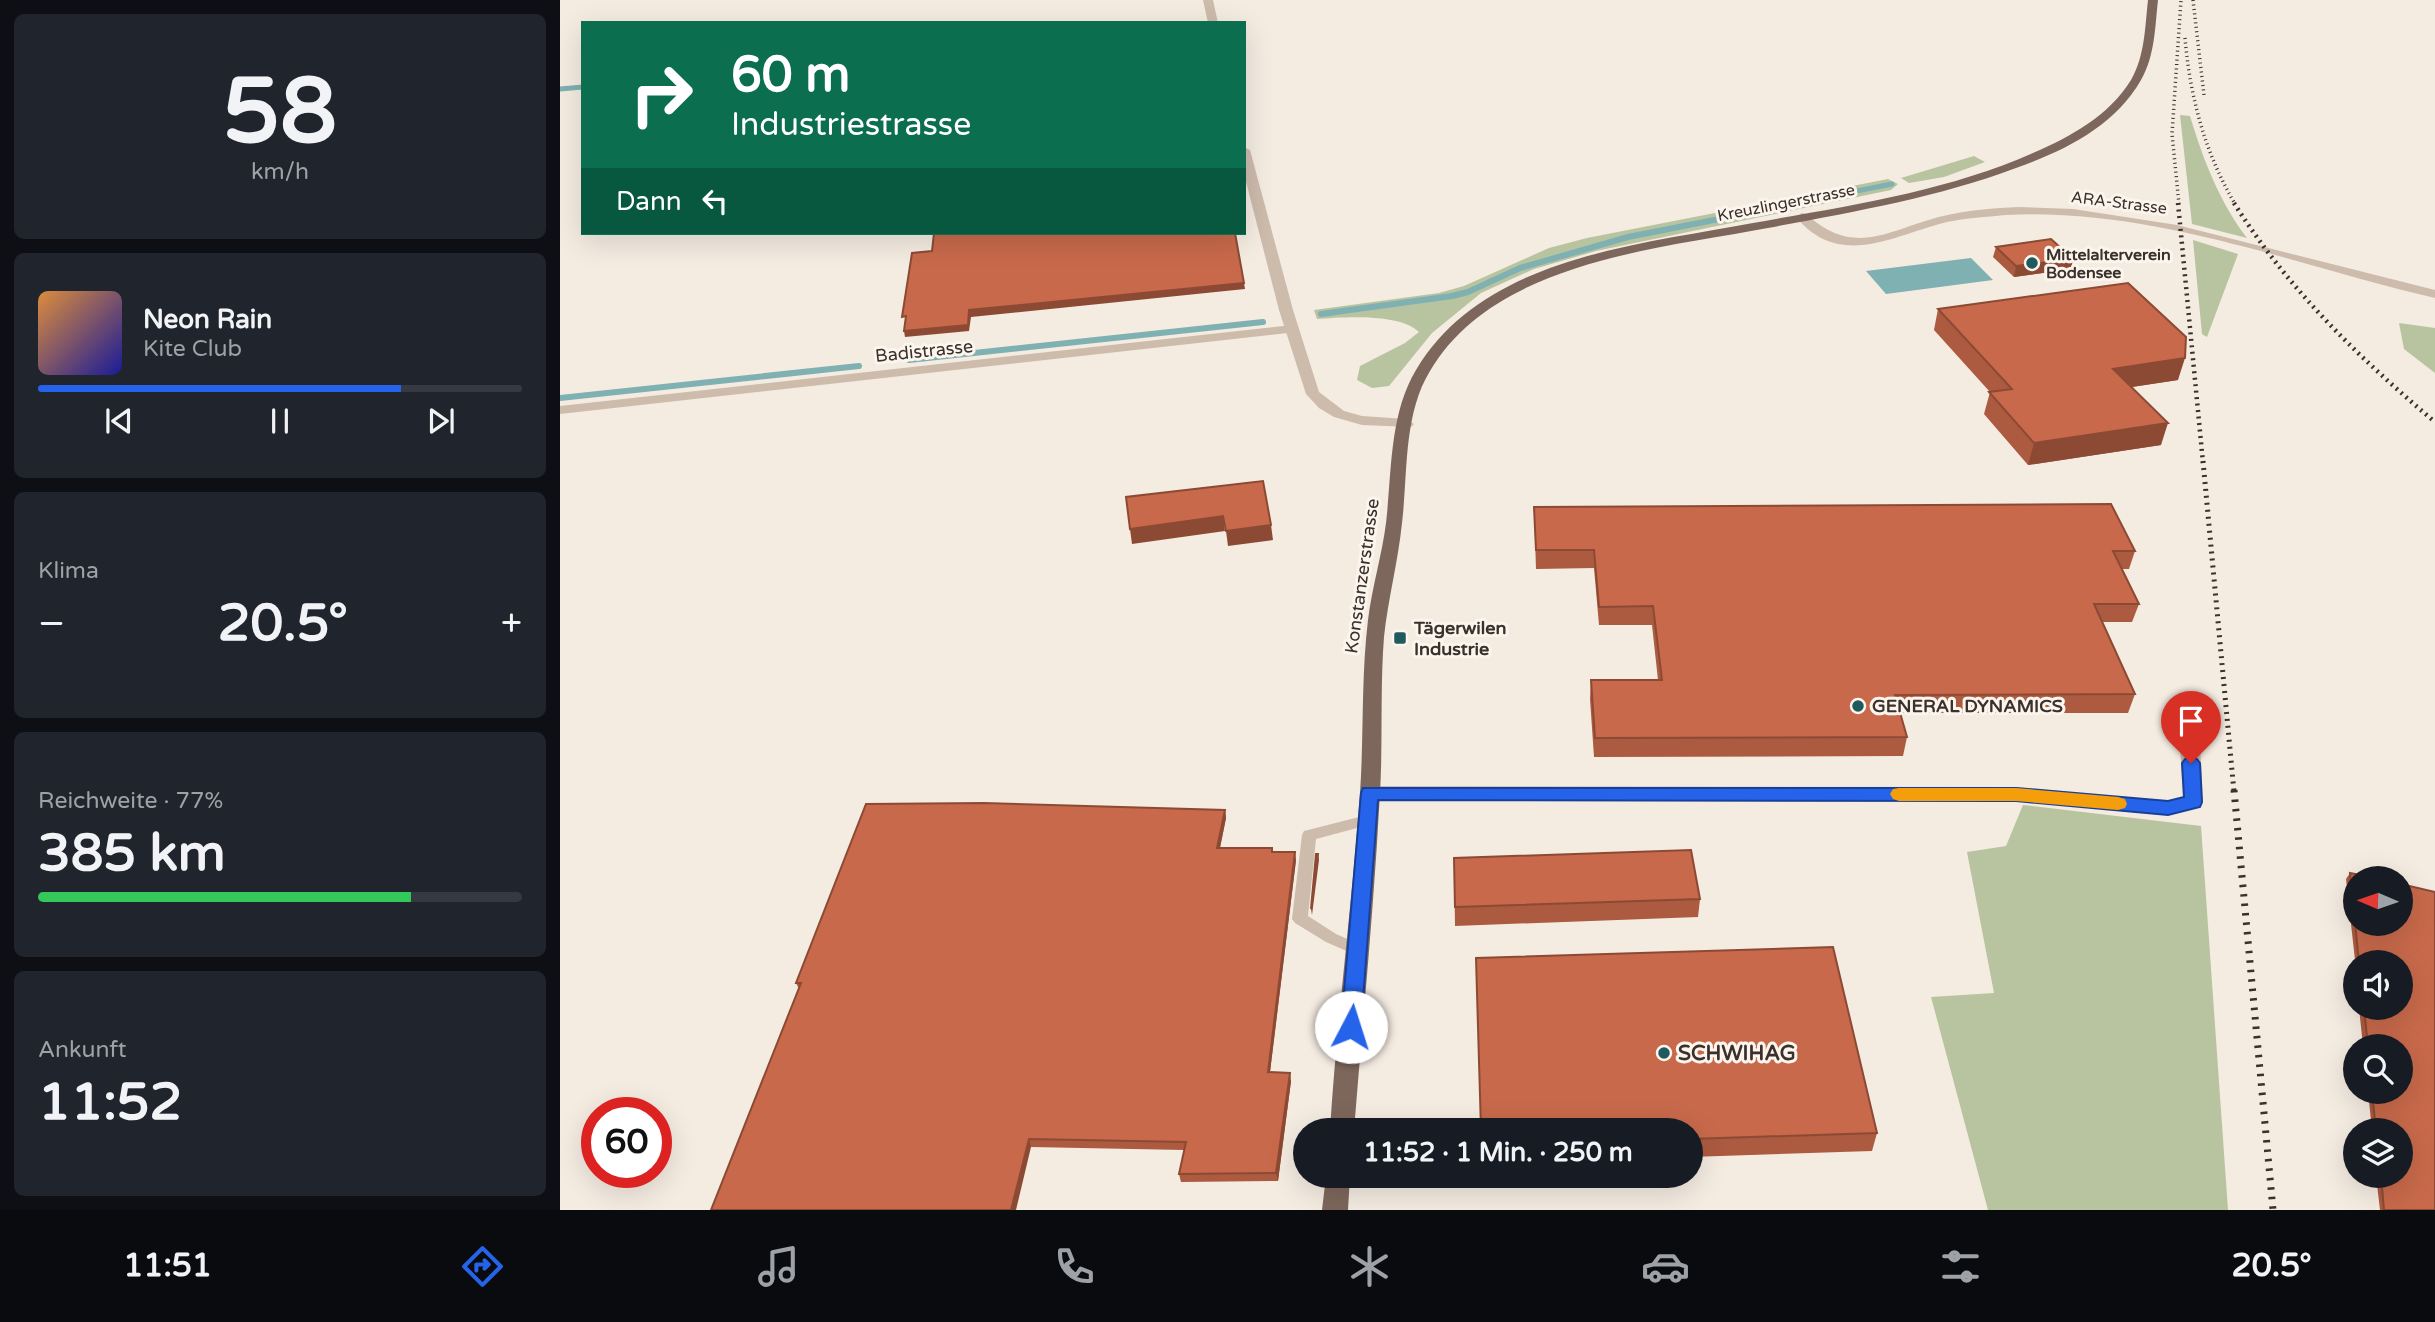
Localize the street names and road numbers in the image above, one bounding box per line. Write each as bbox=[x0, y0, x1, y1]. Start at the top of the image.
street label: Kreuzlingerstrasse bbox=[1716, 180, 1857, 226]
street label: ARA-Strasse bbox=[2070, 187, 2168, 219]
street label: Badistrasse bbox=[874, 335, 974, 367]
street label: Konstanzerstrasse bbox=[1340, 497, 1384, 655]

